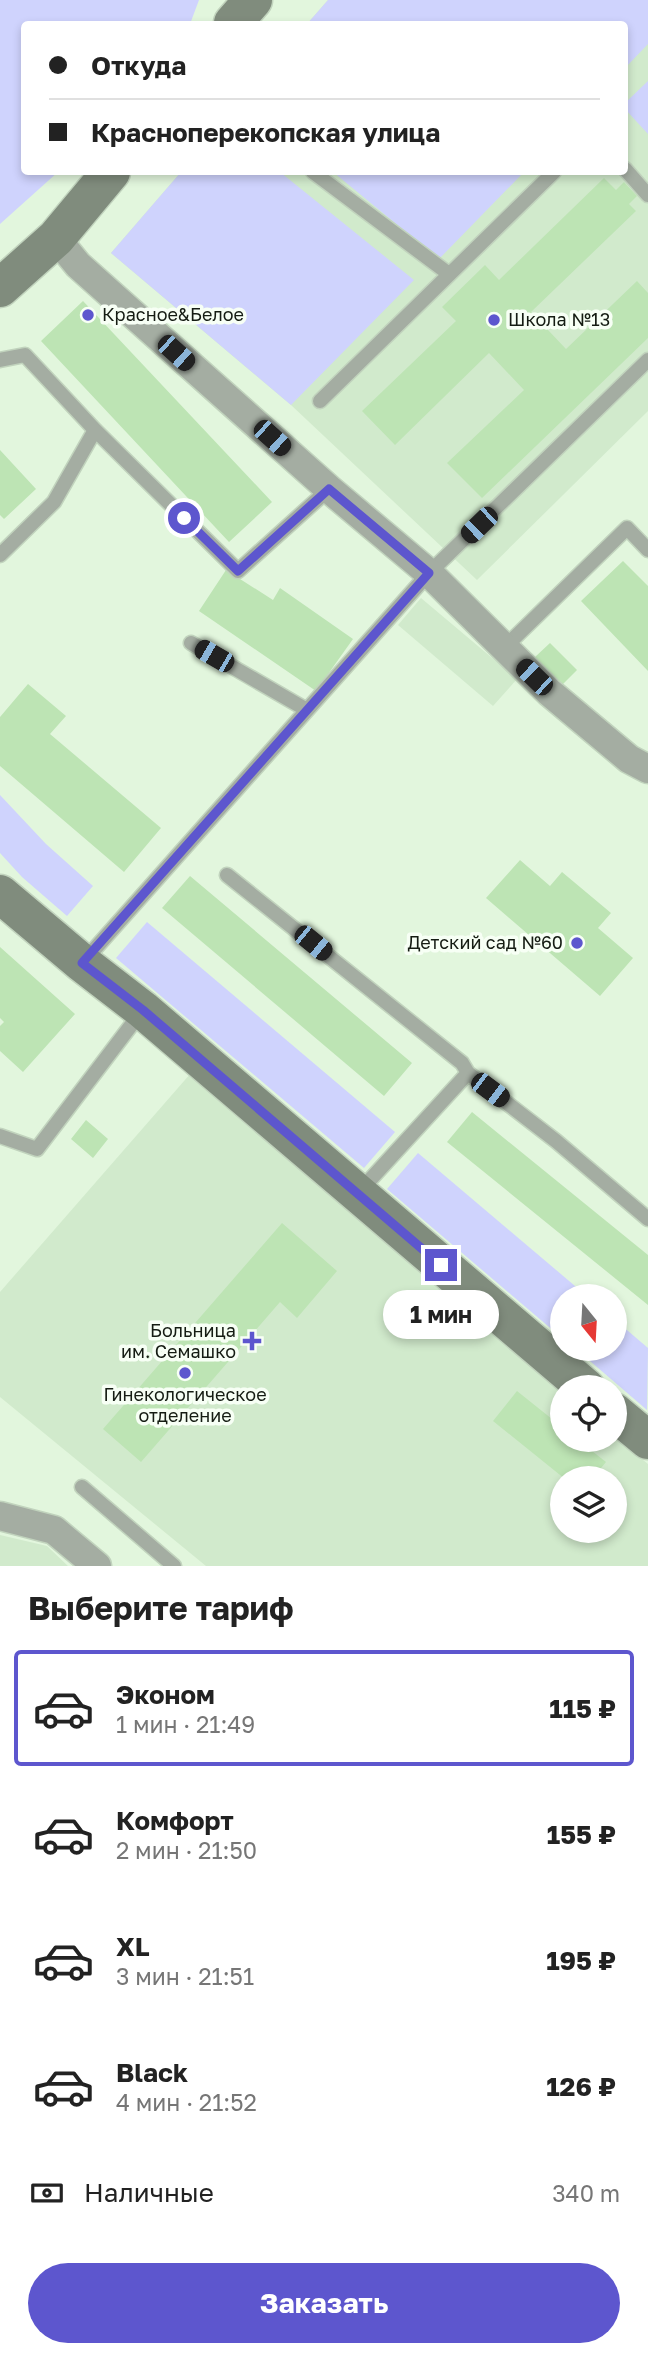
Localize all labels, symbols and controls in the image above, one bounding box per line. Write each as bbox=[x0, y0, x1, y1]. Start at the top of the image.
text: Откуда bbox=[91, 50, 186, 81]
text: Красноперекопская улица bbox=[91, 117, 440, 148]
place label: Красное&Белое bbox=[102, 303, 244, 325]
marker: Красное&Белое bbox=[80, 307, 96, 323]
place label: Школа №13 bbox=[508, 308, 610, 330]
marker: Школа №13 bbox=[486, 312, 502, 328]
car bbox=[154, 331, 199, 375]
car bbox=[250, 416, 295, 460]
route start bbox=[168, 502, 200, 534]
car bbox=[457, 503, 502, 547]
car bbox=[191, 636, 238, 676]
car bbox=[512, 655, 557, 699]
car bbox=[291, 922, 336, 964]
place label: Детский сад №60 bbox=[407, 931, 563, 953]
marker: Детский сад №60 bbox=[569, 935, 585, 951]
car bbox=[467, 1069, 514, 1111]
route end bbox=[425, 1249, 457, 1281]
north arrow bbox=[550, 1284, 626, 1362]
map controls bbox=[550, 1284, 627, 1543]
callout: 1 мин bbox=[383, 1290, 499, 1338]
text: 1 мин bbox=[410, 1300, 472, 1328]
place label: Больница им. Семашко bbox=[121, 1319, 236, 1362]
marker: Больница им. Семашко bbox=[242, 1331, 262, 1351]
marker: Гинекологическое отделение bbox=[177, 1365, 193, 1381]
button: locate bbox=[550, 1375, 627, 1452]
place label: Гинекологическое отделение bbox=[103, 1383, 267, 1426]
button: layers bbox=[550, 1466, 627, 1543]
text: Выберите тариф bbox=[28, 1589, 294, 1627]
icon: car bbox=[32, 1677, 95, 1740]
text: Эконом bbox=[116, 1679, 215, 1710]
text: 115 ₽ bbox=[549, 1693, 616, 1724]
text: 1 мин · 21:49 bbox=[116, 1710, 255, 1738]
icon: car bbox=[32, 1803, 95, 1866]
text: Комфорт bbox=[116, 1805, 234, 1836]
text: 155 ₽ bbox=[547, 1819, 616, 1850]
text: 2 мин · 21:50 bbox=[116, 1836, 257, 1864]
icon: car bbox=[32, 1929, 95, 1992]
text: XL bbox=[116, 1931, 150, 1962]
text: 195 ₽ bbox=[546, 1945, 616, 1976]
text: 3 мин · 21:51 bbox=[116, 1962, 254, 1990]
icon: car bbox=[32, 2055, 95, 2118]
text: Black bbox=[116, 2057, 188, 2088]
text: 126 ₽ bbox=[546, 2071, 616, 2102]
text: 4 мин · 21:52 bbox=[116, 2088, 257, 2116]
icon: cash bbox=[28, 2174, 66, 2212]
text: Наличные bbox=[84, 2177, 214, 2208]
text: 340 m bbox=[552, 2179, 620, 2207]
button: Заказать bbox=[28, 2263, 620, 2343]

